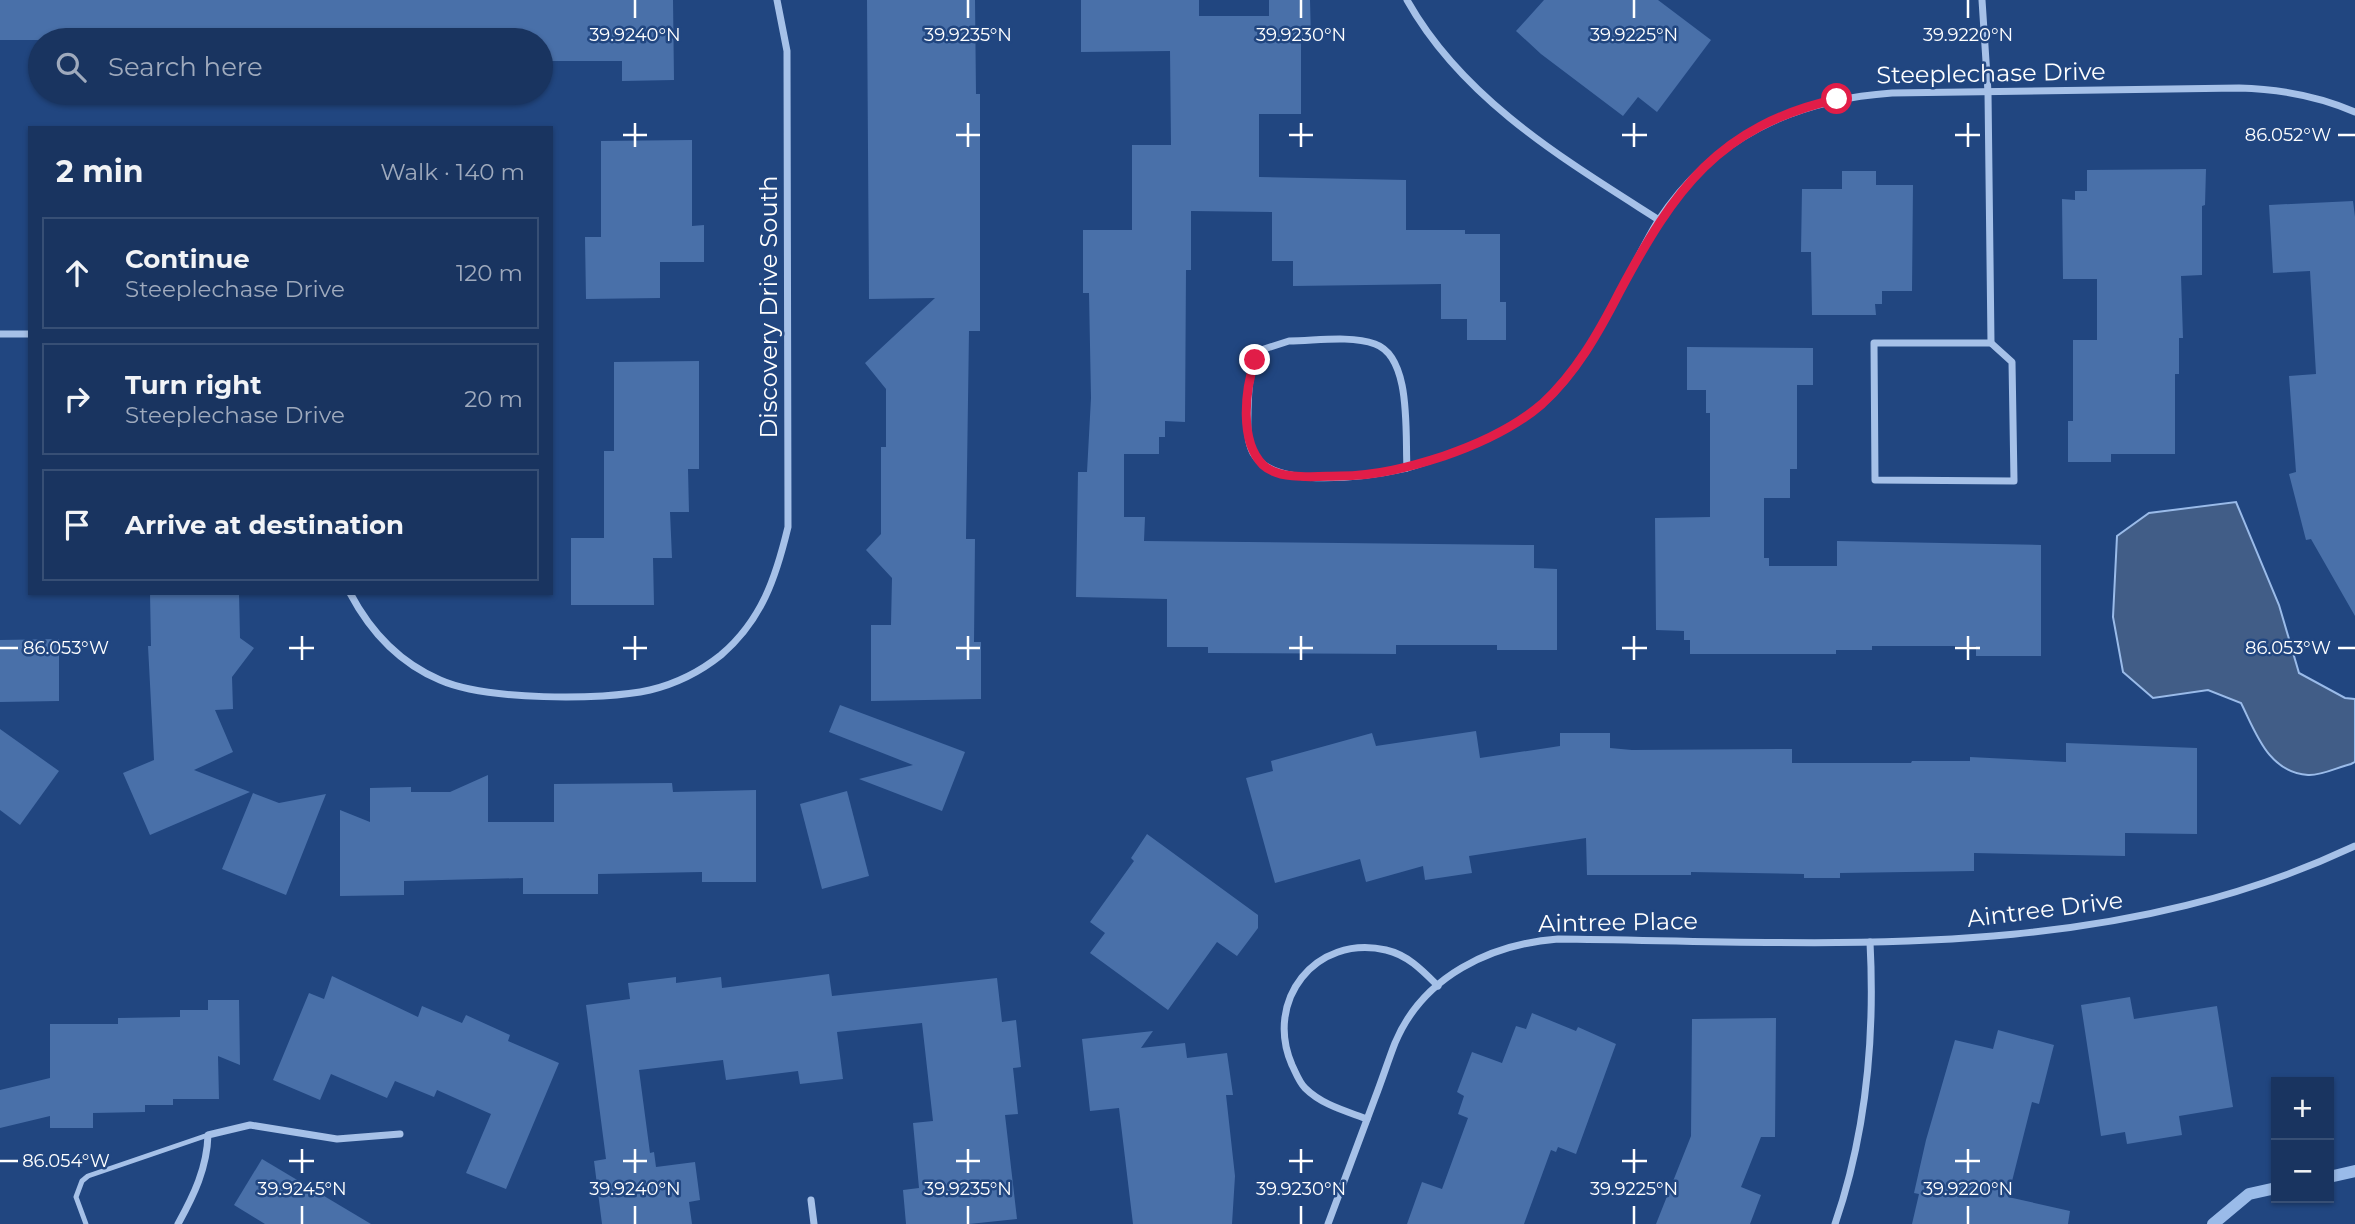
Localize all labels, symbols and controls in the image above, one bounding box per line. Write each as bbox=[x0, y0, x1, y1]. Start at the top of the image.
text: 39.9240°N bbox=[589, 24, 681, 46]
text: 39.9235°N bbox=[924, 24, 1012, 46]
text: 39.9230°N bbox=[1256, 24, 1346, 46]
text: 39.9225°N bbox=[1590, 24, 1678, 46]
text: 39.9220°N bbox=[1923, 24, 2013, 46]
search box bbox=[28, 28, 553, 105]
icon: search bbox=[52, 48, 90, 86]
text: Search here bbox=[108, 51, 263, 83]
street label: Steeplechase Drive bbox=[1876, 57, 2106, 89]
route start bbox=[1821, 83, 1852, 114]
text: 86.052°W bbox=[2245, 124, 2331, 146]
text: 2 min bbox=[56, 153, 143, 190]
text: Walk · 140 m bbox=[380, 158, 525, 186]
street label: Discovery Drive South bbox=[754, 176, 783, 438]
text: Continue bbox=[125, 243, 250, 275]
icon: ahead bbox=[58, 254, 96, 292]
text: 120 m bbox=[456, 259, 523, 287]
text: Steeplechase Drive bbox=[125, 275, 345, 303]
route end bbox=[1239, 344, 1270, 375]
text: Turn right bbox=[125, 369, 261, 401]
icon: right bbox=[58, 380, 96, 418]
text: 20 m bbox=[464, 385, 523, 413]
text: Steeplechase Drive bbox=[125, 401, 345, 429]
icon: arrive bbox=[58, 506, 96, 544]
text: Arrive at destination bbox=[125, 509, 404, 541]
text: 86.053°W bbox=[23, 637, 109, 659]
text: 86.053°W bbox=[2245, 637, 2331, 659]
street label: Aintree Drive bbox=[1965, 885, 2125, 933]
street label: Aintree Place bbox=[1538, 906, 1698, 938]
map controls bbox=[2271, 1077, 2334, 1203]
button: + bbox=[2271, 1077, 2334, 1140]
button: − bbox=[2271, 1140, 2334, 1203]
text: 86.054°W bbox=[22, 1150, 110, 1172]
text: 39.9245°N bbox=[257, 1178, 347, 1200]
text: 39.9240°N bbox=[589, 1178, 681, 1200]
text: 39.9235°N bbox=[924, 1178, 1012, 1200]
text: 39.9230°N bbox=[1256, 1178, 1346, 1200]
text: 39.9225°N bbox=[1590, 1178, 1678, 1200]
text: 39.9220°N bbox=[1923, 1178, 2013, 1200]

